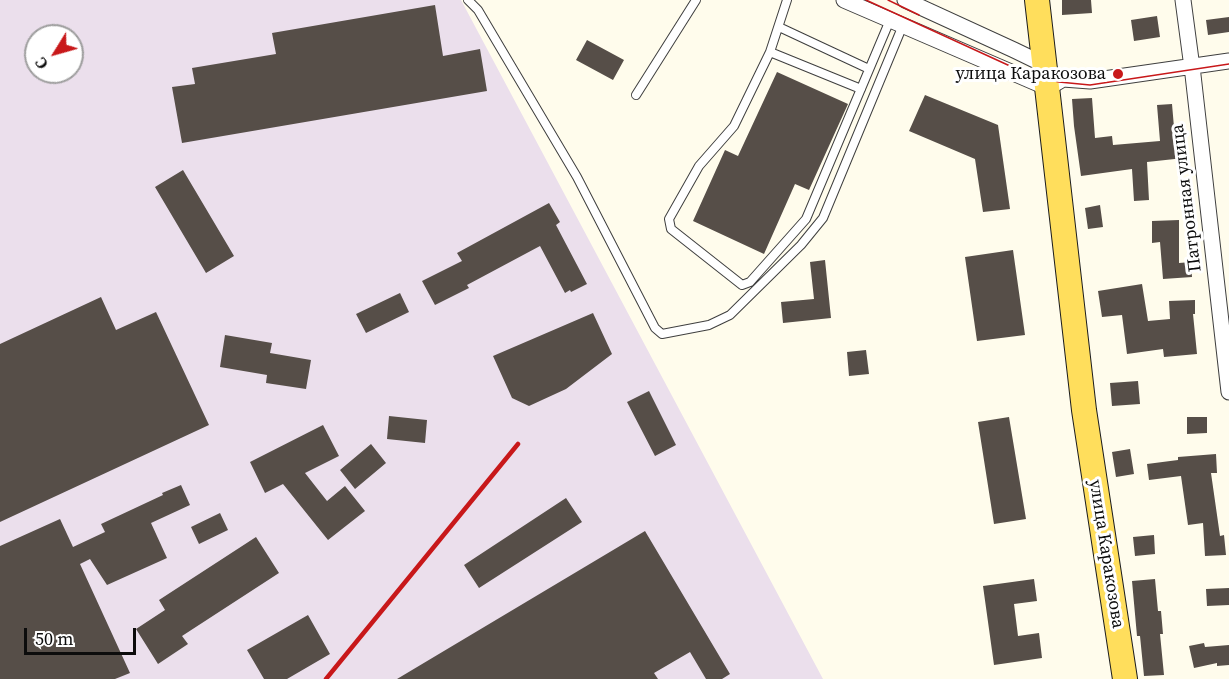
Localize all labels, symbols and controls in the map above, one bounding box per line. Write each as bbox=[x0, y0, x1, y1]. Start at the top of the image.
north arrow bbox=[24, 24, 84, 84]
text: С bbox=[29, 53, 53, 74]
place label: улица Каракозова bbox=[955, 63, 1106, 85]
marker: улица Каракозова bbox=[1111, 67, 1125, 81]
street label: Патронная улица bbox=[1167, 123, 1207, 273]
street label: улица Каракозова bbox=[1084, 478, 1128, 630]
scale bar bbox=[27, 616, 140, 654]
text: 50 m bbox=[35, 626, 73, 651]

